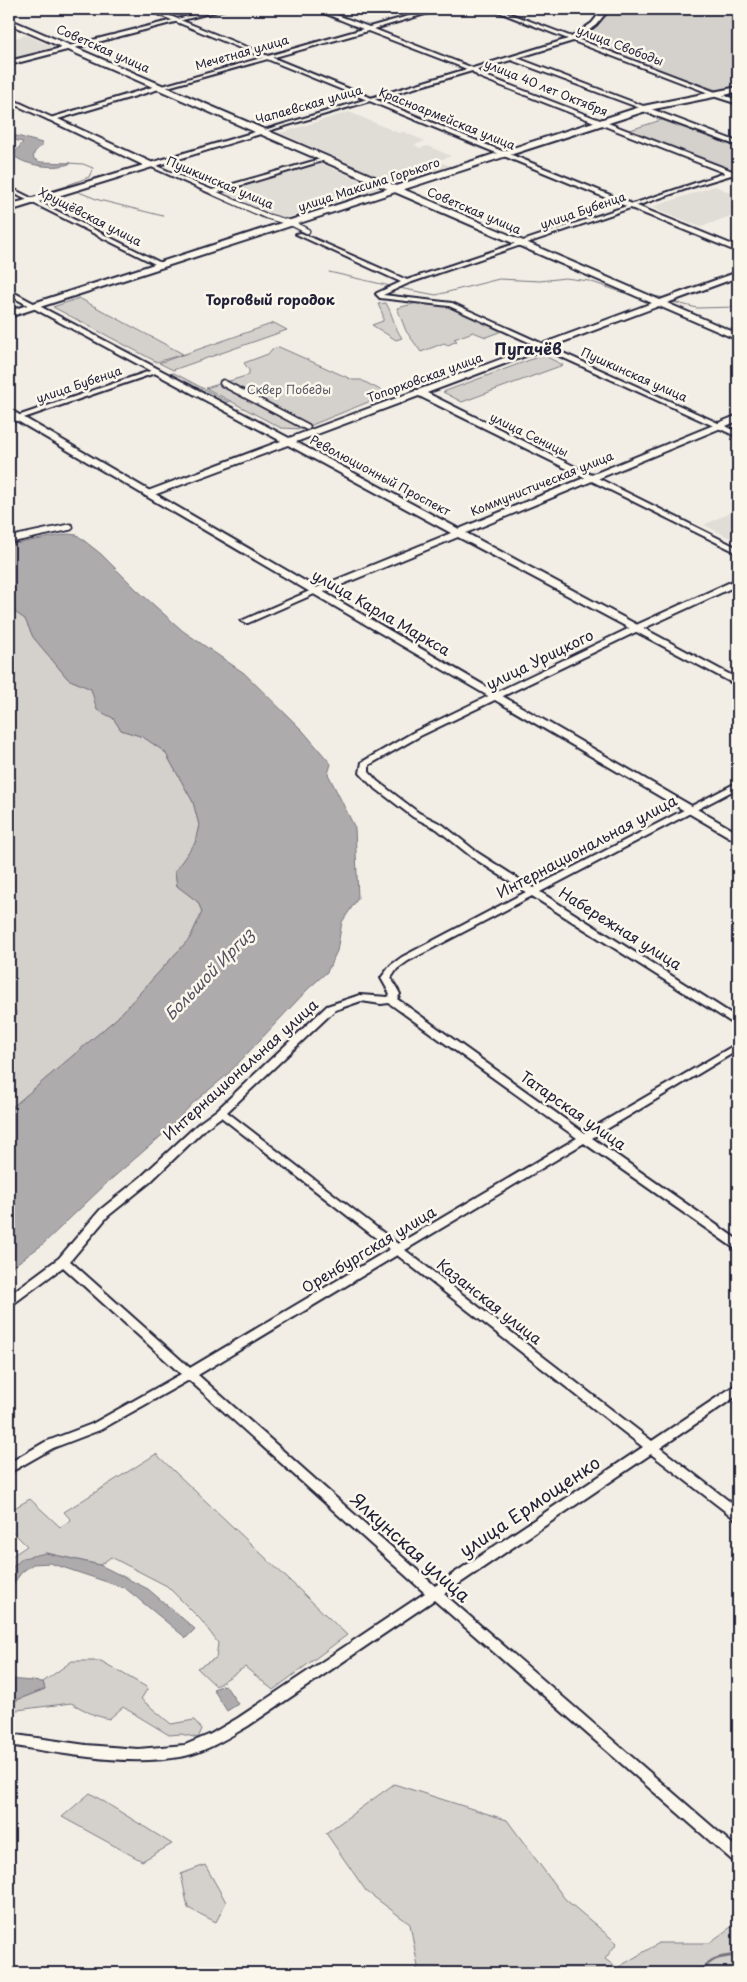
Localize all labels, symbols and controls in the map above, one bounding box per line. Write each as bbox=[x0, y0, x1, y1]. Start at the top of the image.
street label: Советская улица bbox=[54, 19, 153, 77]
street label: улица Свободы bbox=[574, 20, 666, 70]
street label: Мечетная улица bbox=[193, 30, 291, 74]
street label: улица 40 лет Октября bbox=[482, 54, 611, 120]
street label: Чапаевская улица bbox=[253, 80, 365, 128]
street label: Красноармейская улица bbox=[376, 82, 519, 154]
street label: Пушкинская улица bbox=[164, 151, 277, 213]
street label: улица Максима Горького bbox=[295, 153, 442, 216]
street label: Хрущёвская улица bbox=[36, 182, 146, 250]
street label: Советская улица bbox=[425, 182, 525, 238]
street label: улица Бубенца bbox=[537, 187, 629, 233]
district label: Торговый городок bbox=[205, 289, 335, 310]
district label: Пугачёв bbox=[494, 336, 562, 360]
street label: Пушкинская улица bbox=[578, 342, 691, 406]
street label: Топорковская улица bbox=[364, 348, 485, 406]
street label: улица Бубенца bbox=[33, 361, 125, 407]
park label: Сквер Победы bbox=[247, 380, 331, 398]
street label: улица Сеницы bbox=[487, 407, 572, 461]
street label: Революционный Проспект bbox=[307, 430, 454, 520]
street label: Коммунистическая улица bbox=[467, 446, 616, 520]
street label: улица Карла Маркса bbox=[308, 563, 456, 661]
street label: улица Урицкого bbox=[482, 623, 597, 695]
street label: Интернациональная улица bbox=[492, 788, 681, 903]
street label: Набережная улица bbox=[555, 881, 687, 975]
water label: Большой Иргиз bbox=[158, 921, 259, 1025]
street label: Интернациональная улица bbox=[157, 992, 323, 1145]
street label: Татарская улица bbox=[516, 1065, 632, 1155]
street label: Оренбургская улица bbox=[297, 1199, 440, 1298]
street label: Казанская улица bbox=[432, 1252, 548, 1350]
street label: улица Ермощенко bbox=[453, 1448, 605, 1563]
street label: Ялкунская улица bbox=[345, 1486, 477, 1609]

